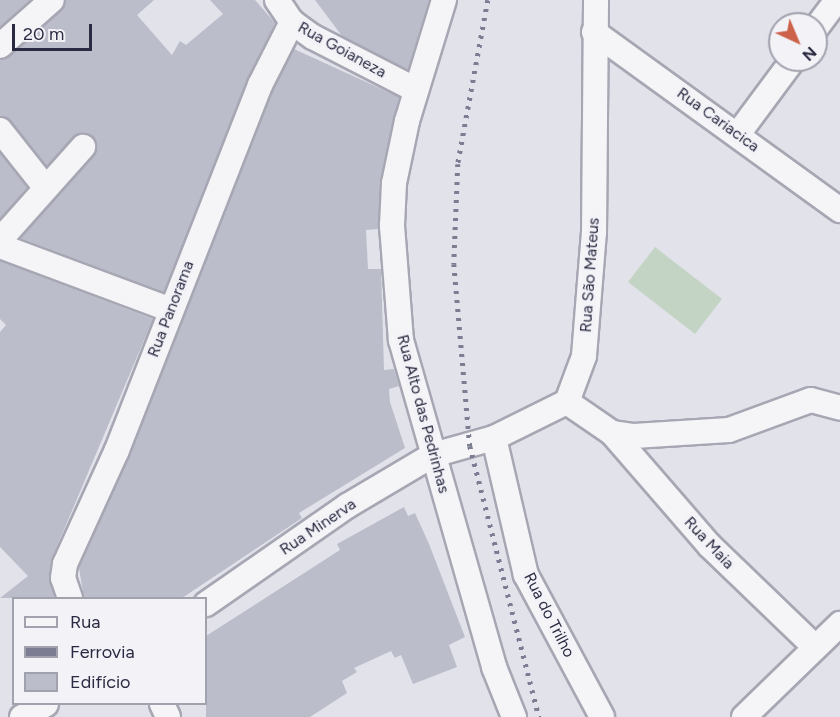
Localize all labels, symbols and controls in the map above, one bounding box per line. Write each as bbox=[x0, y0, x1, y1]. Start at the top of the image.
scale bar bbox=[15, 12, 94, 50]
north arrow bbox=[768, 12, 828, 72]
street label: Rua Goianeza bbox=[294, 18, 390, 82]
text: 20 m bbox=[23, 23, 64, 45]
text: N bbox=[798, 43, 821, 65]
street label: Rua Cariacica bbox=[673, 84, 763, 156]
street label: Rua São Mateus bbox=[576, 217, 604, 333]
street label: Rua Panorama bbox=[144, 258, 198, 360]
street label: Rua Alto das Pedrinhas bbox=[393, 333, 453, 495]
street label: Rua Minerva bbox=[276, 495, 360, 559]
street label: Rua Maia bbox=[680, 513, 738, 573]
street label: Rua do Trilho bbox=[519, 569, 579, 661]
legend bbox=[12, 597, 207, 705]
text: Rua bbox=[70, 611, 101, 633]
text: Ferrovia bbox=[70, 641, 135, 663]
text: Edifício bbox=[70, 671, 131, 693]

